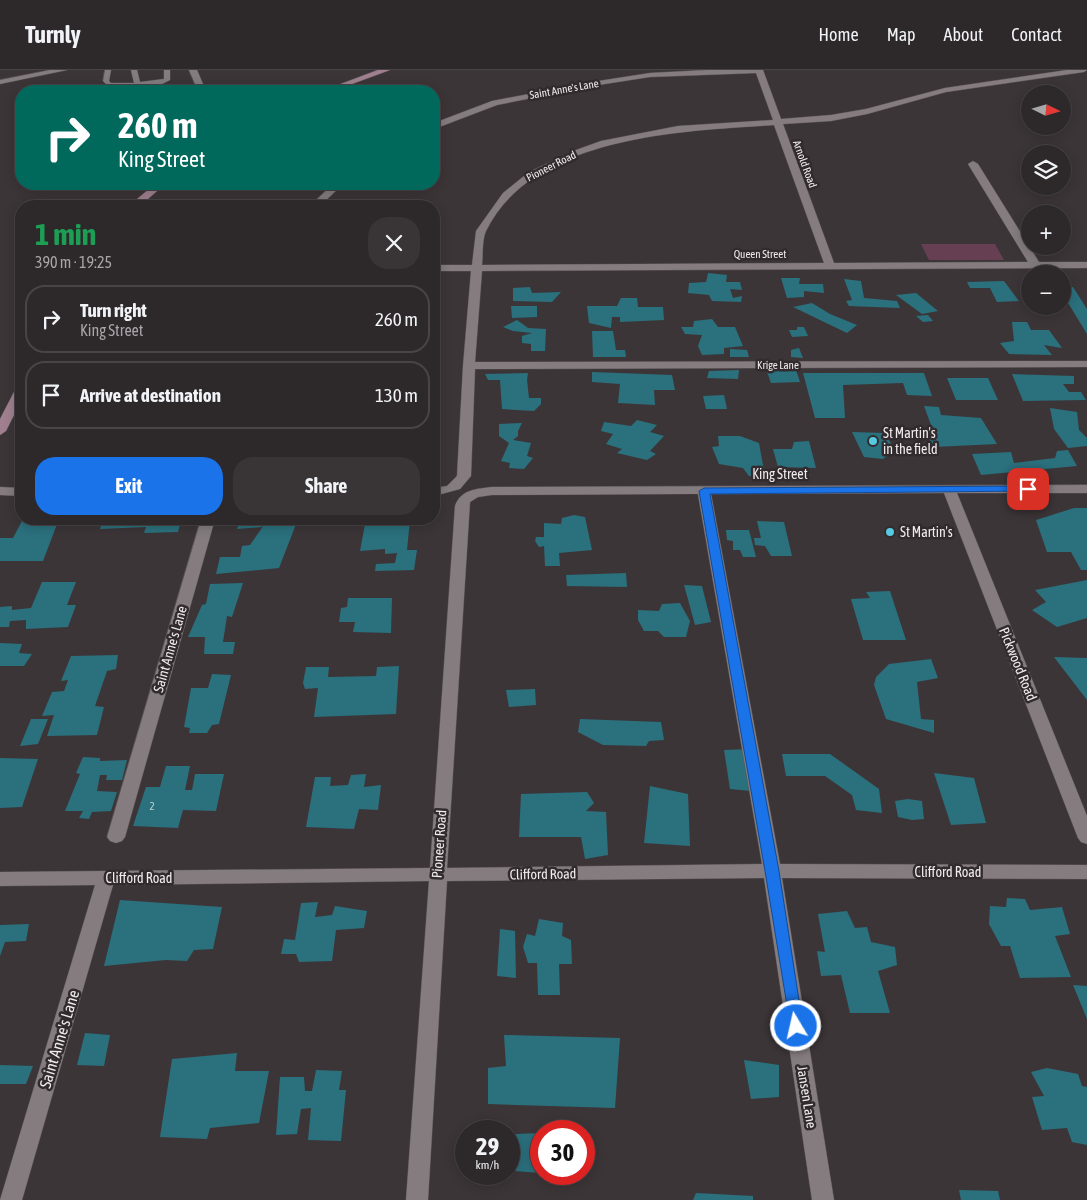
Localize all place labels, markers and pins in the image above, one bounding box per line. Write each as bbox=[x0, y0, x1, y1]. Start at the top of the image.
place label: St Martin's in the field bbox=[883, 425, 938, 457]
marker: St Martin's in the field bbox=[867, 435, 879, 447]
pin bbox=[1007, 468, 1049, 510]
place label: St Martin's bbox=[900, 524, 953, 540]
marker: St Martin's bbox=[884, 526, 896, 538]

